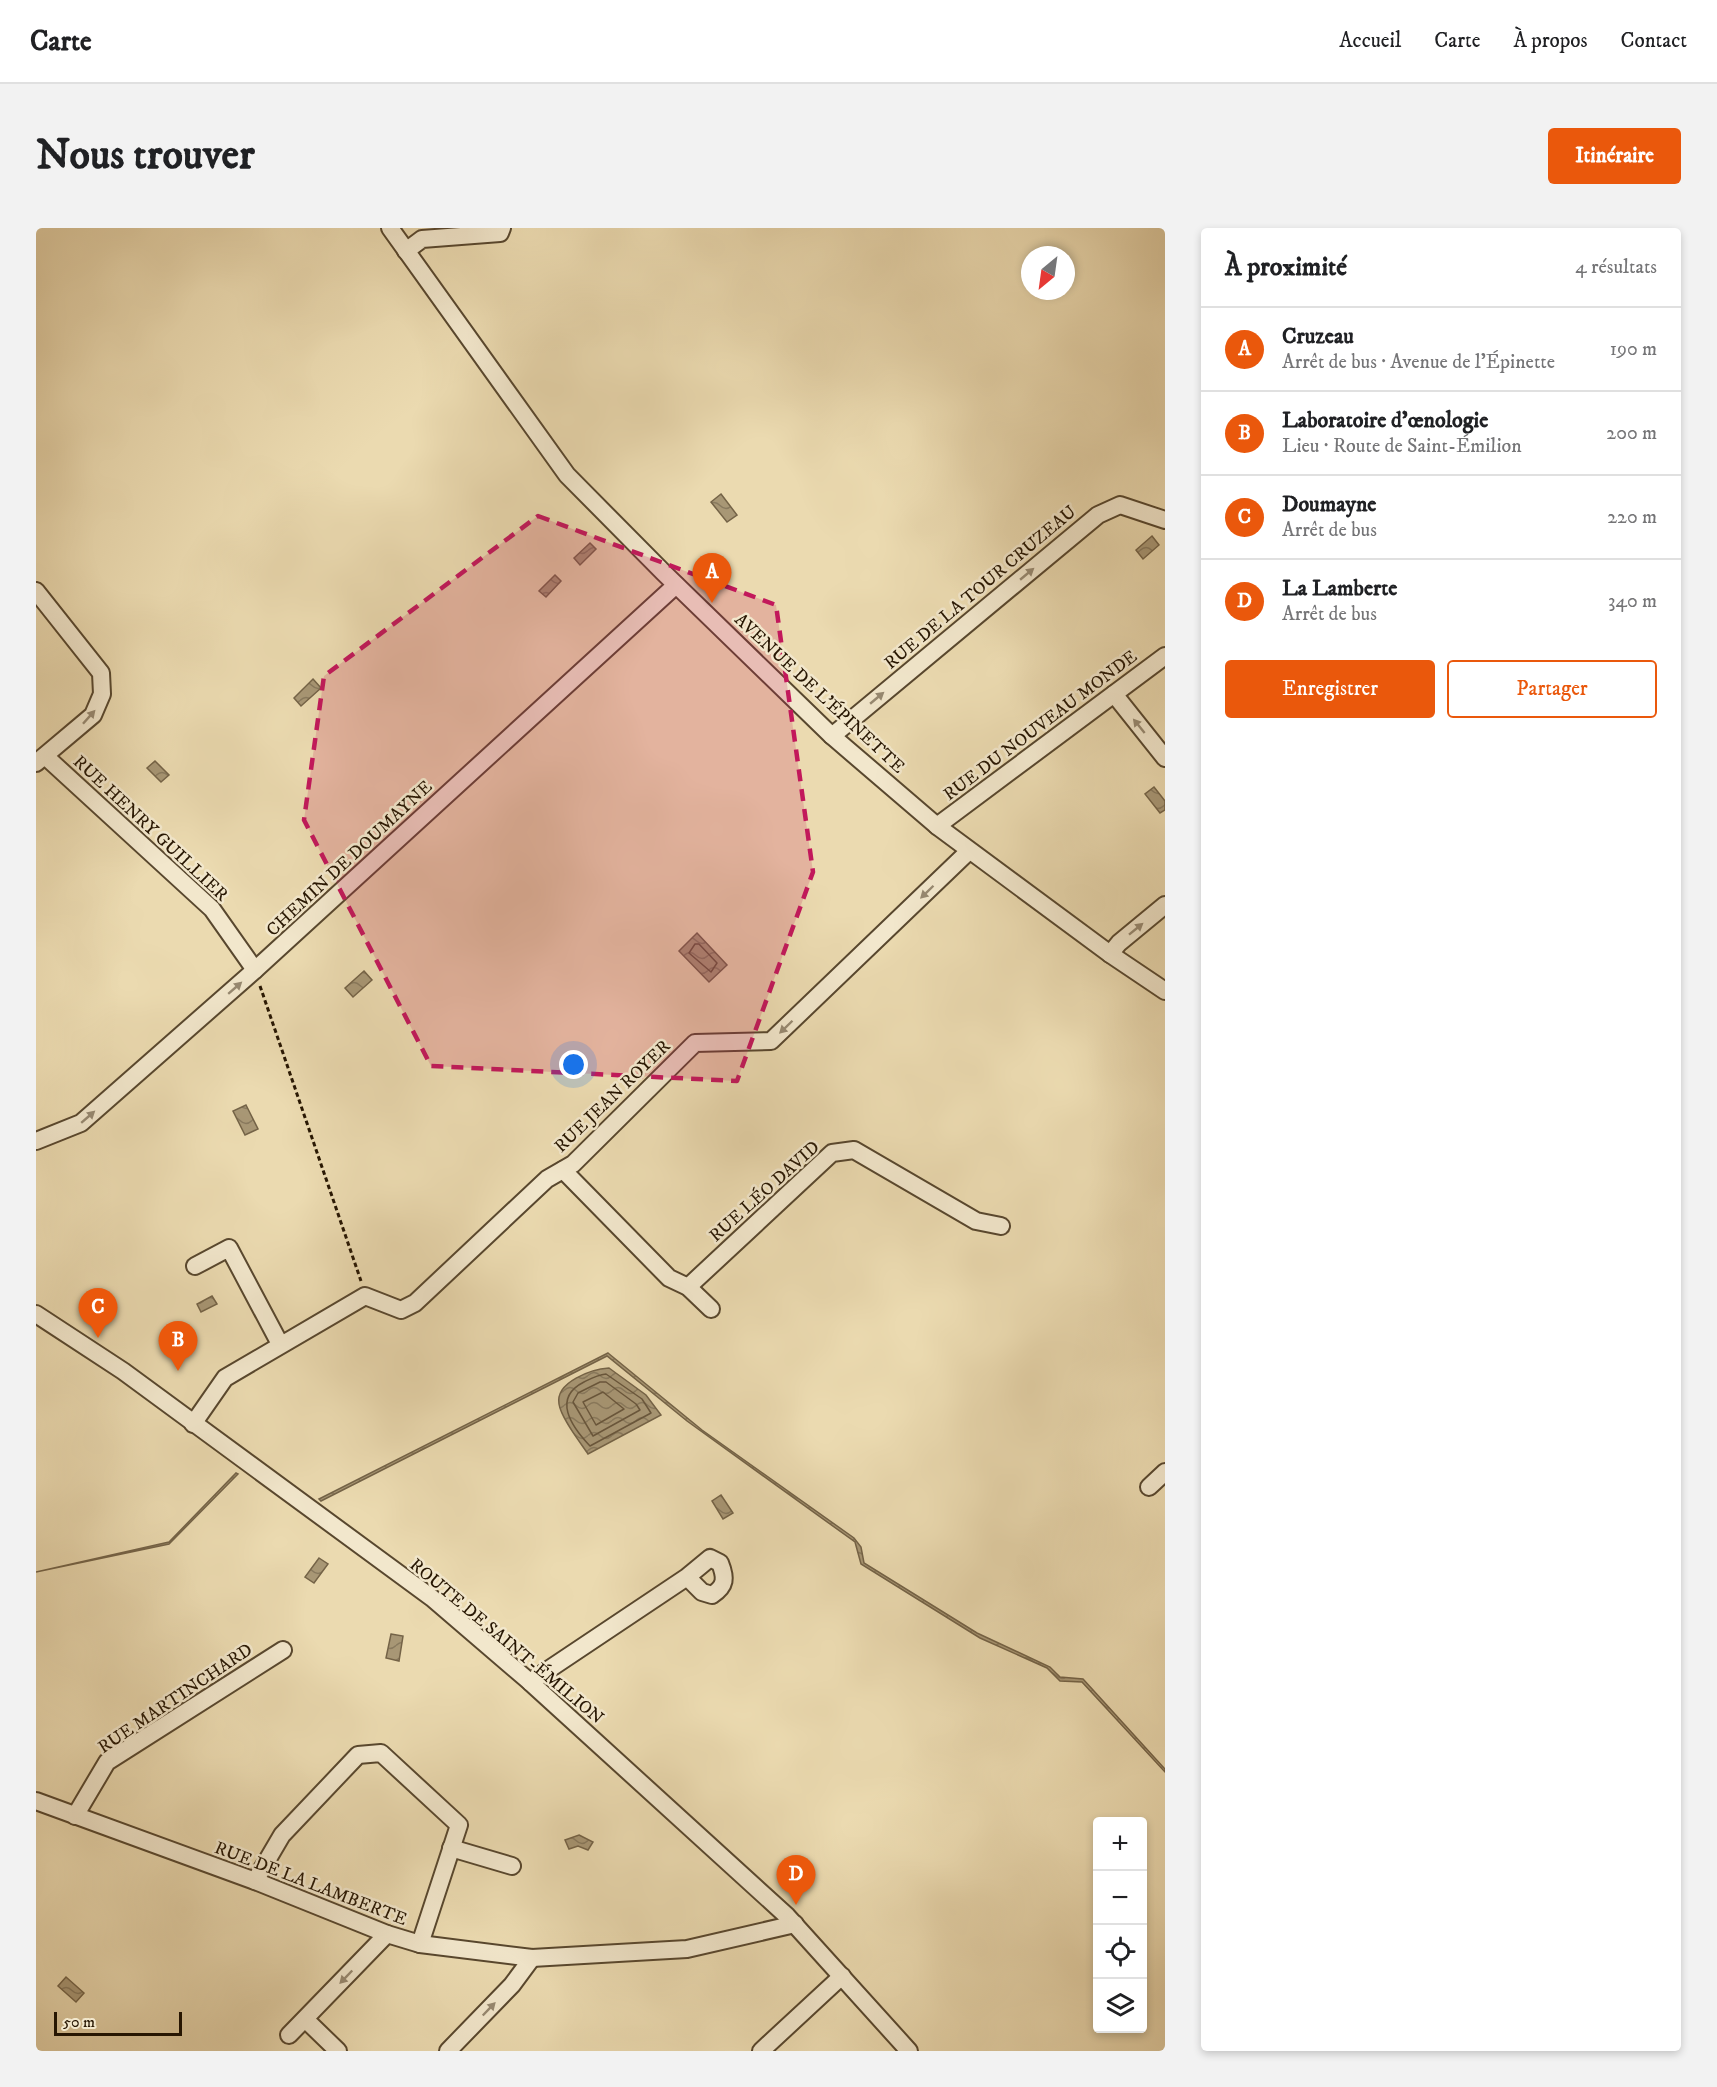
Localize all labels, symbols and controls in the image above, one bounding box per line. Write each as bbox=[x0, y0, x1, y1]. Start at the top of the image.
text: Carte bbox=[30, 24, 92, 59]
text: Accueil bbox=[1339, 28, 1401, 54]
text: Carte bbox=[1434, 28, 1480, 54]
text: À propos bbox=[1513, 28, 1588, 54]
text: Contact bbox=[1621, 28, 1687, 54]
button: Itinéraire bbox=[1548, 128, 1681, 184]
text: Nous trouver bbox=[36, 130, 255, 182]
north arrow bbox=[1021, 246, 1075, 300]
text: À proximité bbox=[1225, 251, 1347, 284]
text: 4 résultats bbox=[1575, 255, 1657, 280]
text: Cruzeau bbox=[1282, 323, 1354, 350]
text: A bbox=[1238, 337, 1251, 362]
text: 190 m bbox=[1610, 337, 1657, 362]
text: Arrêt de bus · Avenue de l'Épinette bbox=[1282, 350, 1555, 375]
text: Laboratoire d'œnologie bbox=[1282, 407, 1488, 434]
text: B bbox=[1238, 421, 1251, 446]
text: 200 m bbox=[1606, 421, 1657, 446]
text: Lieu · Route de Saint-Émilion bbox=[1282, 434, 1522, 459]
text: Doumayne bbox=[1282, 491, 1376, 518]
street label: RUE DE LA TOUR CRUZEAU bbox=[880, 501, 1081, 674]
text: C bbox=[1238, 505, 1251, 530]
text: 220 m bbox=[1607, 505, 1657, 530]
text: Arrêt de bus bbox=[1282, 518, 1377, 543]
pin: A bbox=[692, 554, 732, 603]
one-way arrow bbox=[1019, 567, 1035, 580]
text: La Lamberte bbox=[1282, 575, 1397, 602]
text: D bbox=[1237, 589, 1252, 614]
text: 340 m bbox=[1608, 589, 1657, 614]
text: Arrêt de bus bbox=[1282, 602, 1377, 627]
street label: AVENUE DE L'ÉPINETTE bbox=[730, 609, 909, 779]
street label: RUE DU NOUVEAU MONDE bbox=[939, 646, 1142, 806]
button: Enregistrer bbox=[1225, 660, 1435, 718]
button: Partager bbox=[1447, 660, 1657, 718]
one-way arrow bbox=[869, 692, 885, 705]
one-way arrow bbox=[82, 709, 96, 724]
one-way arrow bbox=[1133, 718, 1146, 734]
street label: RUE HENRY GUILLIER bbox=[68, 751, 232, 906]
street label: CHEMIN DE DOUMAYNE bbox=[262, 776, 437, 941]
one-way arrow bbox=[919, 885, 934, 899]
one-way arrow bbox=[1128, 922, 1144, 935]
one-way arrow bbox=[227, 982, 242, 995]
one-way arrow bbox=[779, 1019, 793, 1033]
street label: RUE JEAN ROYER bbox=[550, 1036, 675, 1158]
your location bbox=[559, 1050, 588, 1079]
one-way arrow bbox=[81, 1110, 96, 1123]
street label: RUE LÉO DAVID bbox=[705, 1136, 824, 1247]
pin: C bbox=[78, 1288, 118, 1338]
pin: B bbox=[158, 1322, 198, 1371]
street label: ROUTE DE SAINT-ÉMILION bbox=[405, 1554, 608, 1730]
street label: RUE MARTINCHARD bbox=[94, 1639, 257, 1759]
map controls bbox=[1093, 1817, 1147, 2033]
button: + bbox=[1093, 1817, 1147, 1871]
street label: RUE DE LA LAMBERTE bbox=[211, 1837, 410, 1931]
pin: D bbox=[776, 1856, 816, 1905]
button: − bbox=[1093, 1871, 1147, 1925]
button: locate bbox=[1093, 1925, 1147, 1979]
one-way arrow bbox=[340, 1969, 354, 1983]
button: layers bbox=[1093, 1979, 1147, 2033]
one-way arrow bbox=[481, 2003, 495, 2017]
scale bar bbox=[54, 2009, 182, 2036]
text: 50 m bbox=[63, 2012, 95, 2032]

